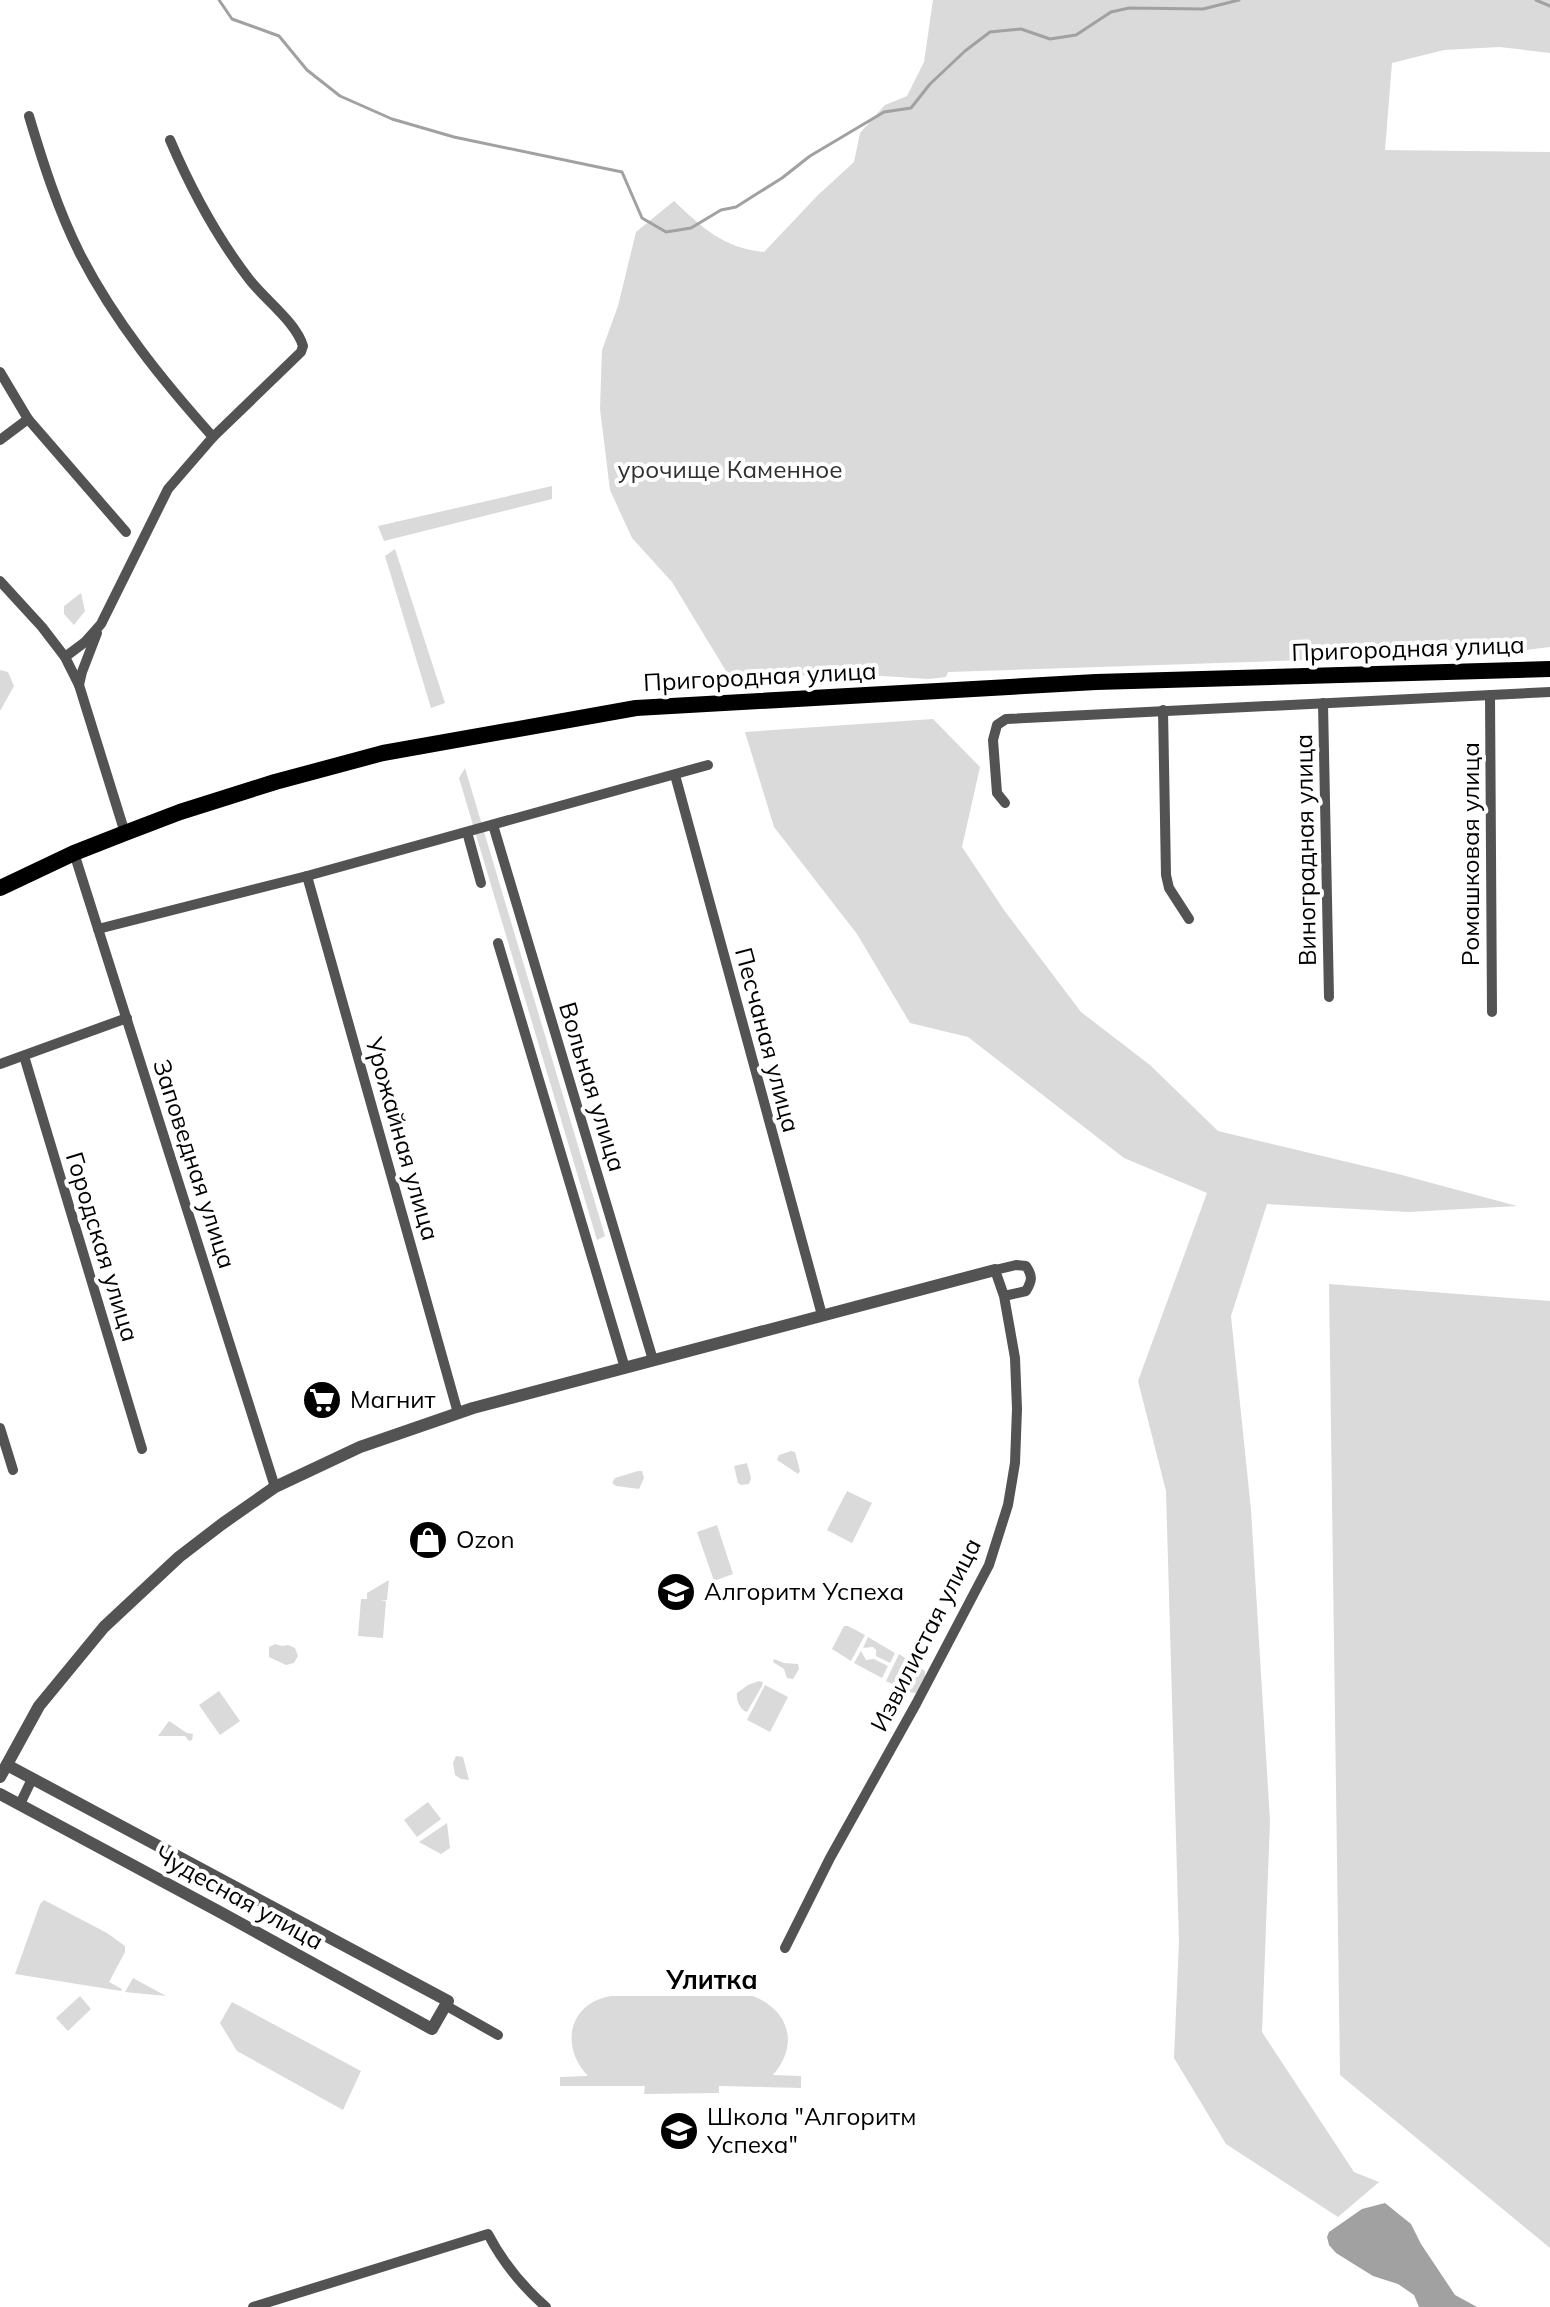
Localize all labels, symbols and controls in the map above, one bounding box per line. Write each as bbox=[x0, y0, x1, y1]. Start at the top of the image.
park label: урочище Каменное bbox=[618, 454, 842, 484]
street label: Пригородная улица bbox=[1291, 629, 1525, 667]
street label: Пригородная улица bbox=[643, 655, 877, 697]
street label: Виноградная улица bbox=[1288, 734, 1322, 966]
street label: Ромашковая улица bbox=[1455, 742, 1485, 966]
street label: Песчаная улица bbox=[729, 944, 807, 1136]
street label: Вольная улица bbox=[553, 998, 633, 1175]
street label: Урожайная улица bbox=[359, 1033, 446, 1244]
street label: Заповедная улица bbox=[147, 1055, 243, 1272]
street label: Городская улица bbox=[60, 1148, 146, 1345]
supermarket icon: Магнит bbox=[301, 1379, 343, 1421]
place label: Магнит bbox=[350, 1384, 436, 1414]
shop icon: Ozon bbox=[407, 1519, 449, 1561]
place label: Ozon bbox=[456, 1524, 515, 1554]
street label: Извилистая улица bbox=[863, 1533, 987, 1736]
school or university icon: Алгоритм Успеха bbox=[655, 1571, 697, 1613]
place label: Алгоритм Успеха bbox=[704, 1576, 904, 1606]
street label: Чудесная улица bbox=[150, 1839, 329, 1956]
district label: Улитка bbox=[665, 1963, 758, 1996]
place label: Школа "Алгоритм Успеха" bbox=[706, 2101, 916, 2159]
school or university icon: Школа "Алгоритм Успеха" bbox=[658, 2110, 700, 2152]

